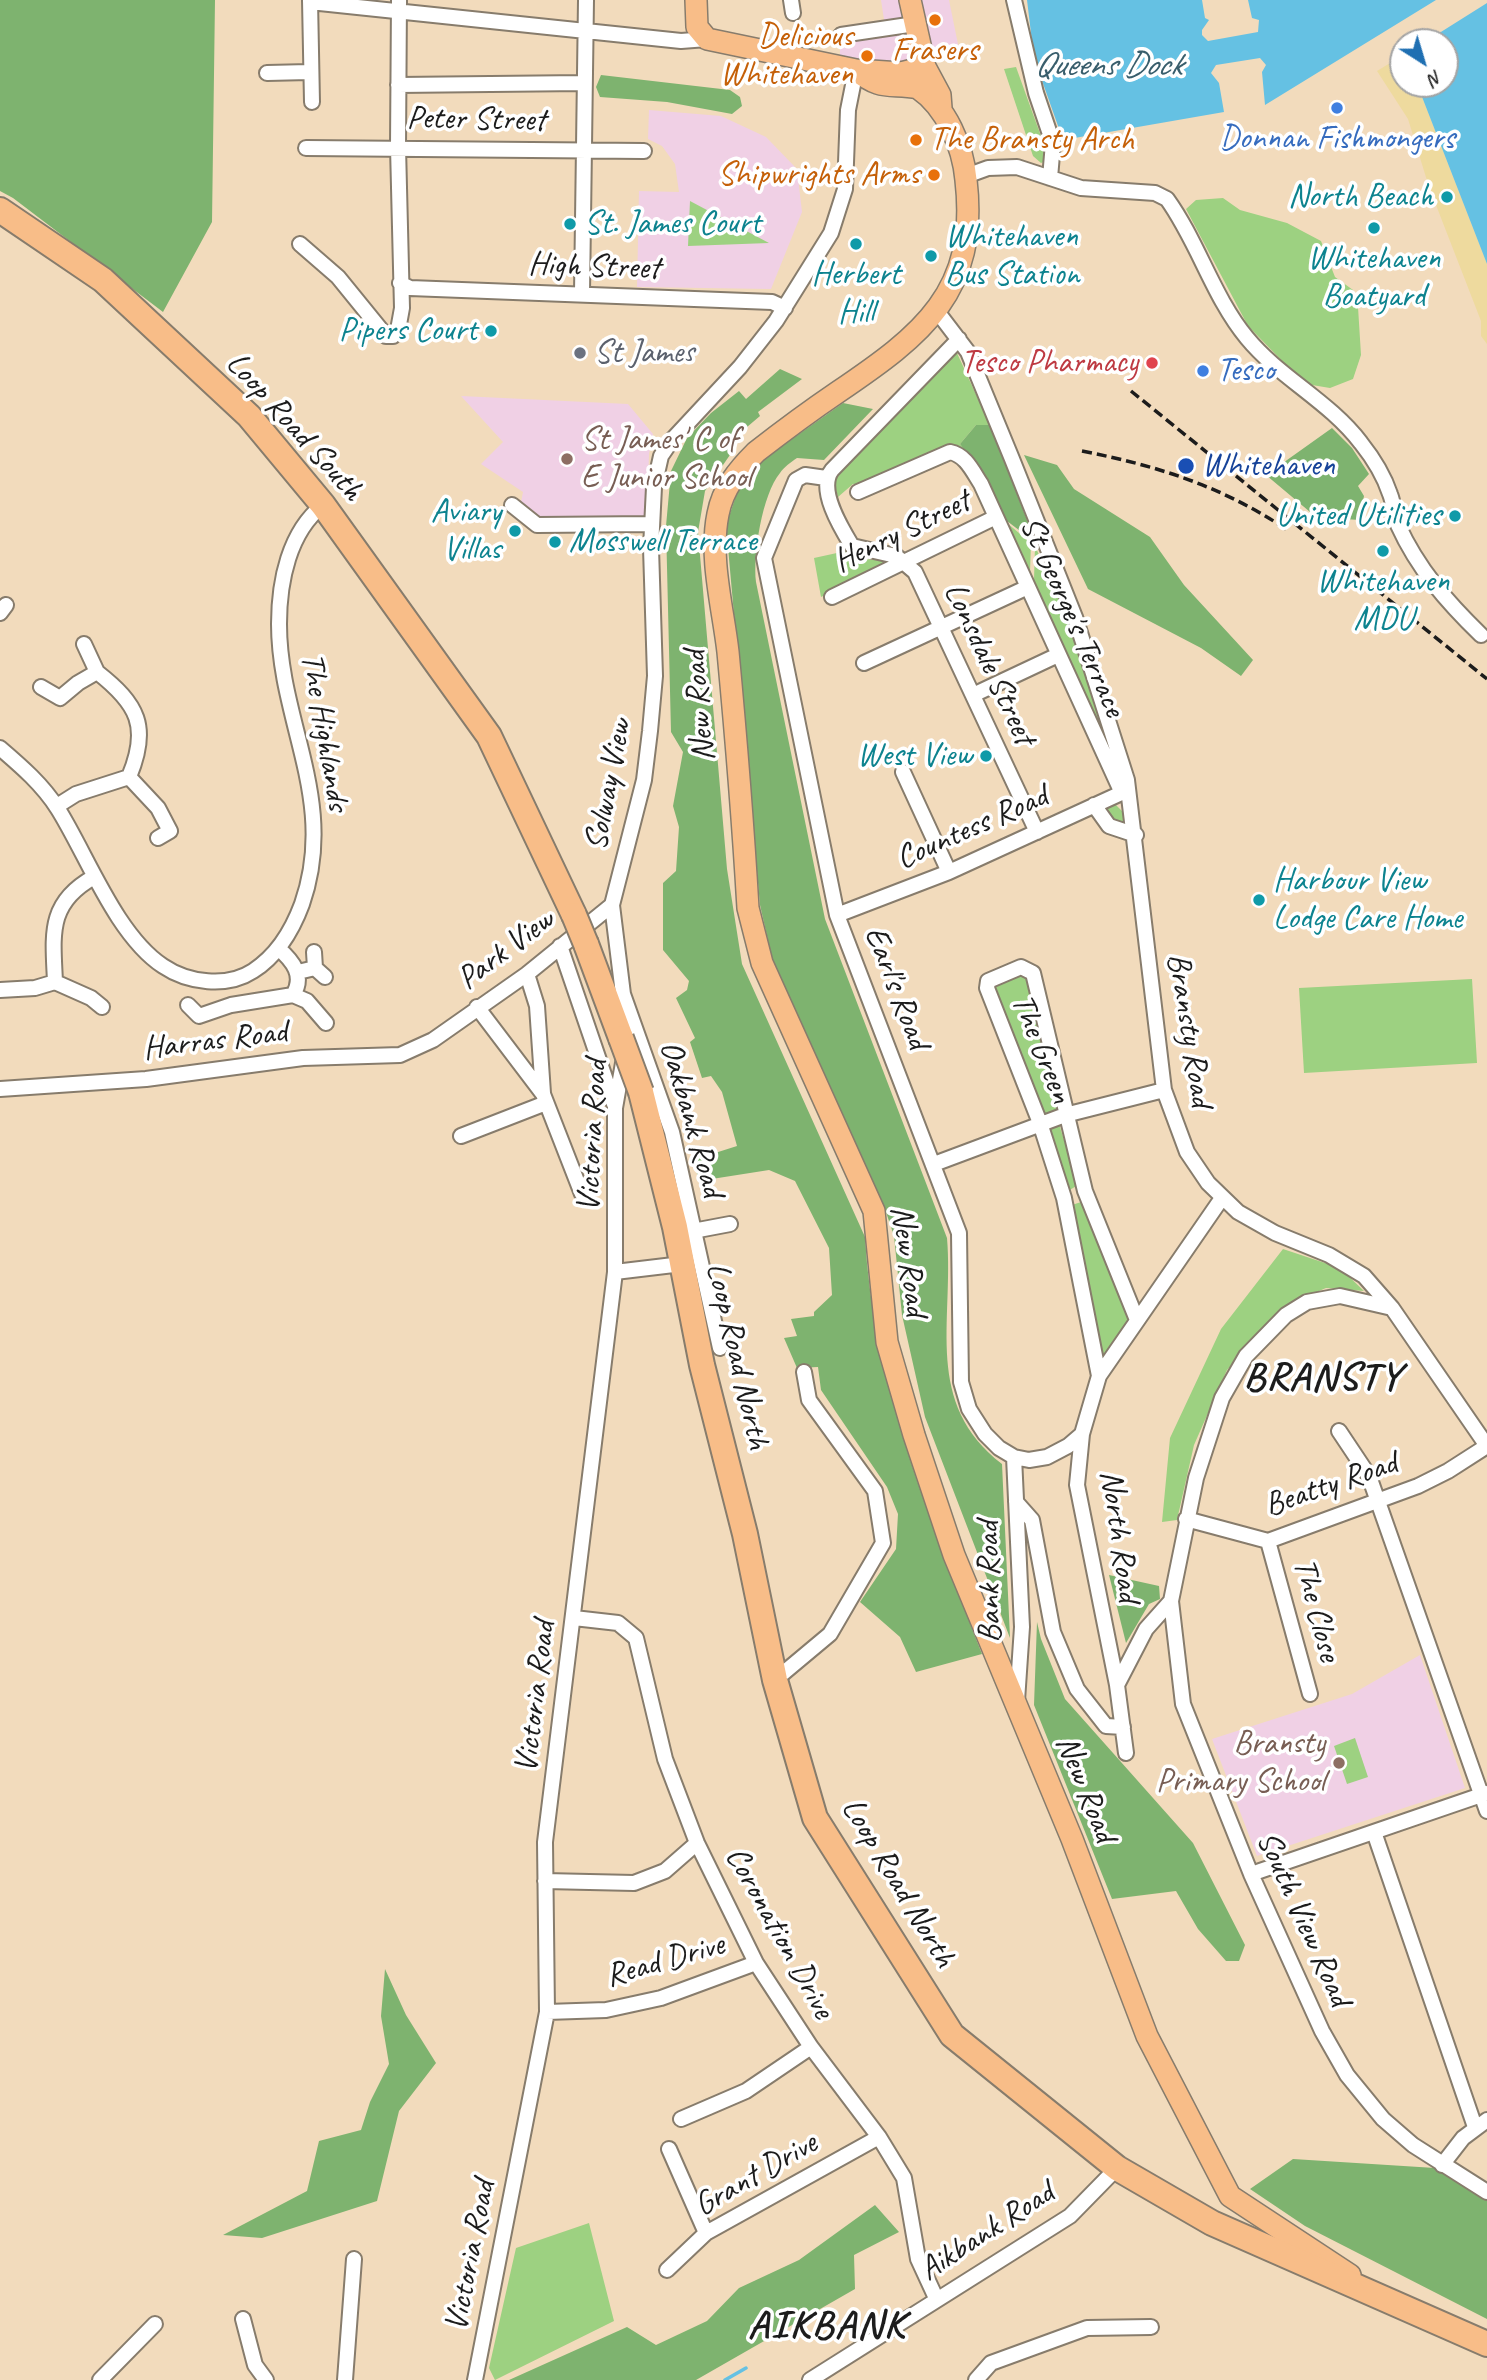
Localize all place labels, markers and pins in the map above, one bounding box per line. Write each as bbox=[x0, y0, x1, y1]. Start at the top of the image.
marker: Frasers bbox=[927, 12, 943, 28]
place label: Delicious Whitehaven bbox=[720, 17, 853, 95]
place label: Frasers bbox=[892, 31, 978, 71]
marker: Delicious Whitehaven bbox=[859, 48, 875, 64]
marker: Donnan Fishmongers bbox=[1329, 100, 1345, 116]
place label: Donnan Fishmongers bbox=[1219, 119, 1455, 159]
place label: The Bransty Arch bbox=[930, 120, 1134, 160]
marker: The Bransty Arch bbox=[908, 132, 924, 148]
place label: Shipwrights Arms bbox=[718, 155, 920, 195]
marker: Shipwrights Arms bbox=[926, 167, 942, 183]
place label: North Beach bbox=[1288, 177, 1433, 217]
marker: North Beach bbox=[1439, 189, 1455, 205]
place label: St. James Court bbox=[584, 204, 761, 244]
marker: St. James Court bbox=[562, 216, 578, 232]
place label: Whitehaven Bus Station bbox=[945, 217, 1079, 295]
marker: Whitehaven Boatyard bbox=[1366, 220, 1382, 236]
marker: Herbert Hill bbox=[848, 236, 864, 252]
place label: Whitehaven Boatyard bbox=[1308, 239, 1440, 317]
marker: Whitehaven Bus Station bbox=[923, 248, 939, 264]
place label: Herbert Hill bbox=[811, 255, 901, 333]
place label: Pipers Court bbox=[339, 311, 477, 351]
marker: Pipers Court bbox=[483, 323, 499, 339]
place label: St James bbox=[594, 333, 694, 373]
place label: Tesco Pharmacy bbox=[961, 343, 1138, 383]
marker: St James bbox=[572, 345, 588, 361]
place label: Tesco bbox=[1217, 351, 1274, 391]
marker: Tesco Pharmacy bbox=[1144, 355, 1160, 371]
marker: Tesco bbox=[1195, 363, 1211, 379]
place label: St James' C of E Junior School bbox=[581, 420, 752, 498]
place label: Whitehaven bbox=[1202, 446, 1335, 486]
marker: St James' C of E Junior School bbox=[559, 451, 575, 467]
marker: Whitehaven bbox=[1176, 456, 1196, 476]
place label: Aviary Villas bbox=[431, 492, 501, 570]
place label: United Utilities bbox=[1276, 496, 1441, 536]
marker: United Utilities bbox=[1447, 508, 1463, 524]
place label: Mosswell Terrace bbox=[569, 522, 757, 562]
marker: Aviary Villas bbox=[507, 523, 523, 539]
marker: Mosswell Terrace bbox=[547, 534, 563, 550]
marker: Whitehaven MDU bbox=[1375, 543, 1391, 559]
place label: Whitehaven MDU bbox=[1317, 562, 1449, 640]
place label: West View bbox=[857, 736, 972, 776]
marker: West View bbox=[978, 748, 994, 764]
place label: Harbour View Lodge Care Home bbox=[1273, 861, 1462, 939]
marker: Harbour View Lodge Care Home bbox=[1251, 892, 1267, 908]
place label: Bransty Primary School bbox=[1156, 1724, 1325, 1802]
marker: Bransty Primary School bbox=[1331, 1755, 1347, 1771]

